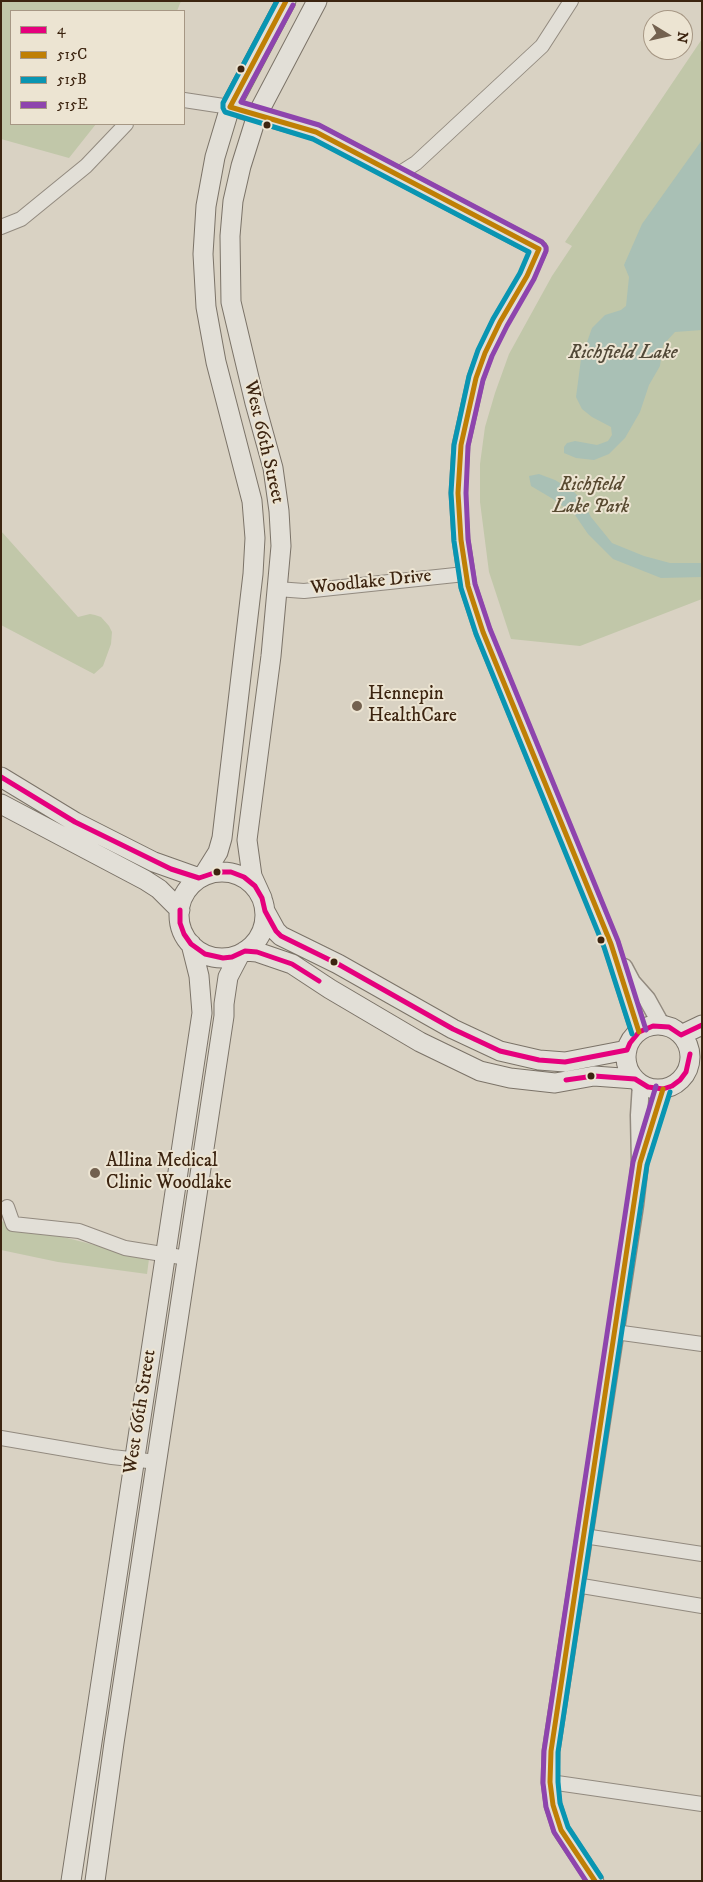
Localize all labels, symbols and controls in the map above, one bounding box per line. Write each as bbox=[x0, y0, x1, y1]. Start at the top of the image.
legend bbox=[10, 10, 185, 125]
north arrow bbox=[643, 10, 693, 60]
text: 4 bbox=[57, 20, 66, 39]
text: N bbox=[672, 30, 692, 44]
text: 515C bbox=[57, 45, 87, 64]
unlabelled marker bbox=[236, 64, 246, 74]
text: 515B bbox=[57, 70, 87, 89]
text: 515E bbox=[57, 95, 88, 114]
unlabelled marker bbox=[262, 120, 272, 130]
water label: Richfield Lake bbox=[568, 342, 678, 366]
street label: West 66th Street bbox=[238, 378, 288, 506]
park label: Richfield Lake Park bbox=[553, 475, 629, 519]
street label: Woodlake Drive bbox=[309, 565, 433, 601]
place label: Hennepin HealthCare bbox=[368, 684, 457, 728]
marker: Hennepin HealthCare bbox=[350, 699, 364, 713]
unlabelled marker bbox=[212, 867, 222, 877]
unlabelled marker bbox=[596, 935, 606, 945]
unlabelled marker bbox=[329, 957, 339, 967]
unlabelled marker bbox=[586, 1071, 596, 1081]
place label: Allina Medical Clinic Woodlake bbox=[106, 1151, 232, 1195]
marker: Allina Medical Clinic Woodlake bbox=[88, 1166, 102, 1180]
street label: West 66th Street bbox=[120, 1348, 162, 1476]

